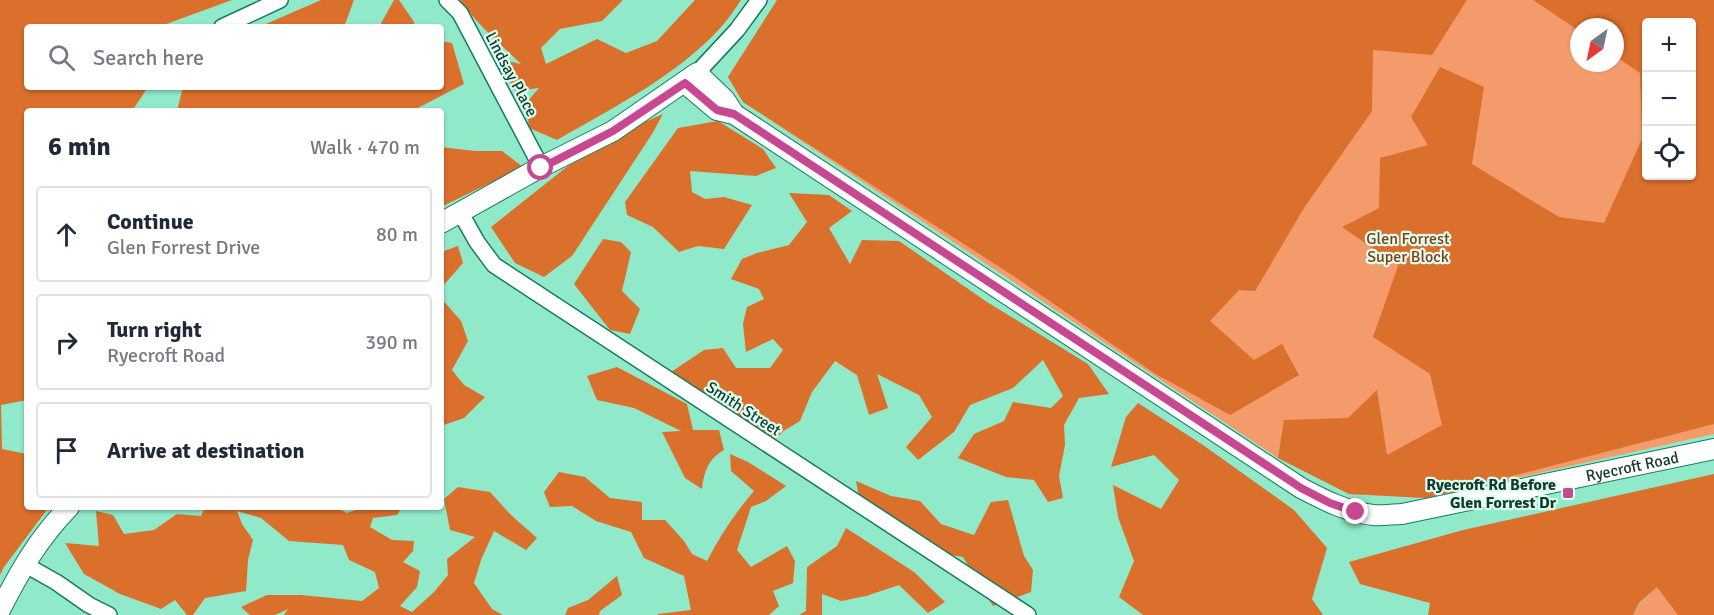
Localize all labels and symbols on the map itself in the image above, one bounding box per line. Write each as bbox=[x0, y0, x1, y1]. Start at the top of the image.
north arrow bbox=[1570, 18, 1624, 72]
street label: Lindsay Place bbox=[480, 29, 542, 120]
route start bbox=[527, 154, 553, 180]
park label: Glen Forrest Super Block bbox=[1366, 229, 1450, 267]
street label: Smith Street bbox=[702, 377, 785, 441]
street label: Ryecroft Road bbox=[1584, 448, 1681, 486]
place label: Ryecroft Rd Before Glen Forrest Dr bbox=[1426, 475, 1557, 513]
marker: Ryecroft Rd Before Glen Forrest Dr bbox=[1561, 486, 1575, 500]
route end bbox=[1342, 498, 1368, 524]

